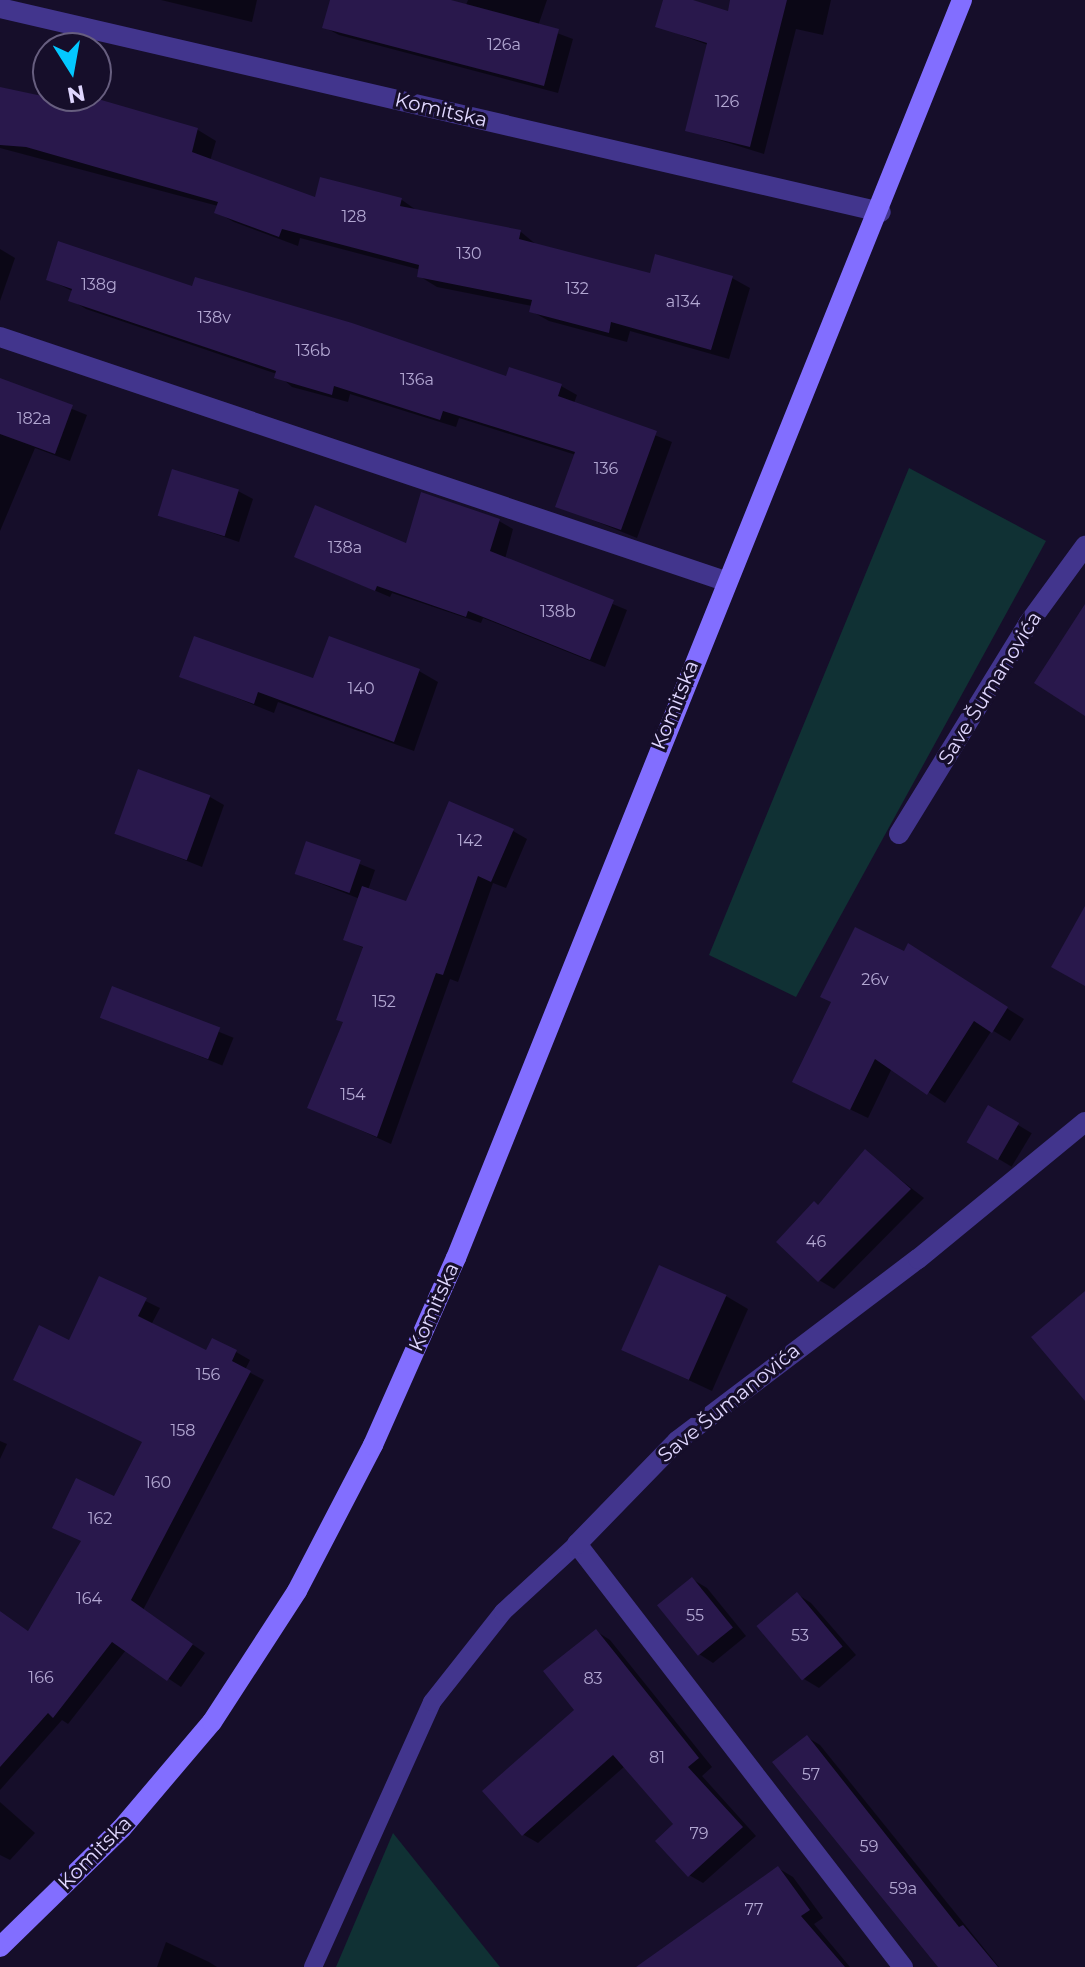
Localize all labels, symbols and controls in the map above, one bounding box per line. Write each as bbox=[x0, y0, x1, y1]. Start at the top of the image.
north arrow bbox=[32, 32, 112, 112]
house number: 126a bbox=[487, 35, 521, 55]
text: N bbox=[65, 79, 88, 109]
street label: Komitska bbox=[392, 88, 490, 132]
house number: 126 bbox=[715, 92, 739, 112]
house number: 128 bbox=[341, 207, 367, 227]
house number: 130 bbox=[456, 244, 482, 264]
house number: 138g bbox=[81, 275, 117, 295]
house number: 132 bbox=[565, 279, 589, 299]
house number: a134 bbox=[666, 292, 700, 312]
house number: 138v bbox=[197, 308, 231, 328]
house number: 136b bbox=[295, 341, 331, 361]
house number: 136a bbox=[400, 370, 434, 390]
house number: 182a bbox=[17, 409, 51, 429]
house number: 136 bbox=[594, 459, 618, 479]
house number: 138a bbox=[328, 538, 362, 558]
house number: 138b bbox=[540, 602, 576, 622]
street label: Save Šumanovića bbox=[933, 607, 1047, 769]
street label: Komitska bbox=[646, 657, 704, 753]
house number: 140 bbox=[348, 679, 374, 699]
house number: 142 bbox=[457, 831, 483, 851]
house number: 26v bbox=[861, 970, 889, 990]
house number: 152 bbox=[372, 992, 396, 1012]
house number: 154 bbox=[340, 1085, 366, 1105]
house number: 46 bbox=[806, 1232, 826, 1252]
street label: Komitska bbox=[404, 1259, 464, 1355]
street label: Save Šumanovića bbox=[653, 1338, 805, 1468]
house number: 156 bbox=[196, 1365, 220, 1385]
house number: 158 bbox=[170, 1421, 196, 1441]
house number: 160 bbox=[145, 1473, 171, 1493]
house number: 162 bbox=[88, 1509, 112, 1529]
house number: 164 bbox=[76, 1589, 102, 1609]
house number: 55 bbox=[686, 1606, 704, 1626]
house number: 53 bbox=[791, 1626, 809, 1646]
house number: 166 bbox=[28, 1668, 54, 1688]
house number: 83 bbox=[583, 1669, 603, 1689]
house number: 81 bbox=[649, 1748, 665, 1768]
house number: 57 bbox=[802, 1765, 820, 1785]
street label: Komitska bbox=[53, 1811, 137, 1895]
house number: 79 bbox=[689, 1824, 709, 1844]
house number: 59 bbox=[860, 1837, 878, 1857]
house number: 59a bbox=[889, 1879, 917, 1899]
house number: 77 bbox=[745, 1900, 763, 1920]

